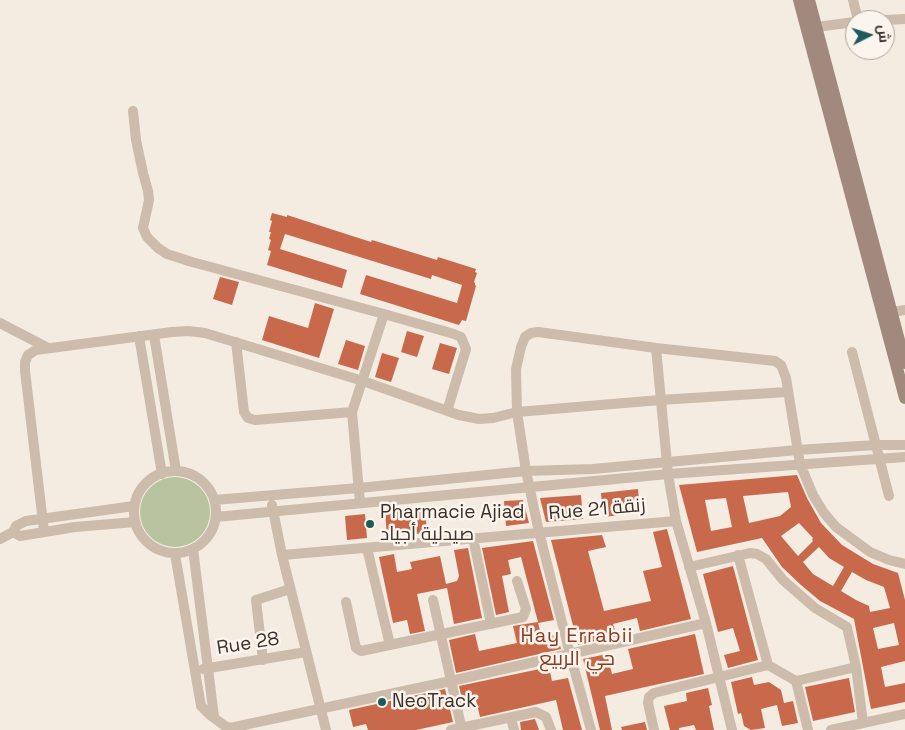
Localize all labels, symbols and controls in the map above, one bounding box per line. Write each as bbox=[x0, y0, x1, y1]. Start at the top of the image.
north arrow bbox=[845, 10, 895, 60]
text: ش bbox=[874, 24, 894, 44]
street label: Rue 21 زنقة bbox=[548, 494, 646, 526]
place label: Pharmacie Ajiad صيدلية أجياد bbox=[380, 502, 525, 546]
marker: Pharmacie Ajiad صيدلية أجياد bbox=[364, 518, 376, 530]
district label: Hay Errabii حي الربيع bbox=[519, 625, 635, 672]
street label: Rue 28 bbox=[215, 628, 281, 660]
place label: NeoTrack bbox=[392, 691, 476, 713]
marker: NeoTrack bbox=[376, 696, 388, 708]

